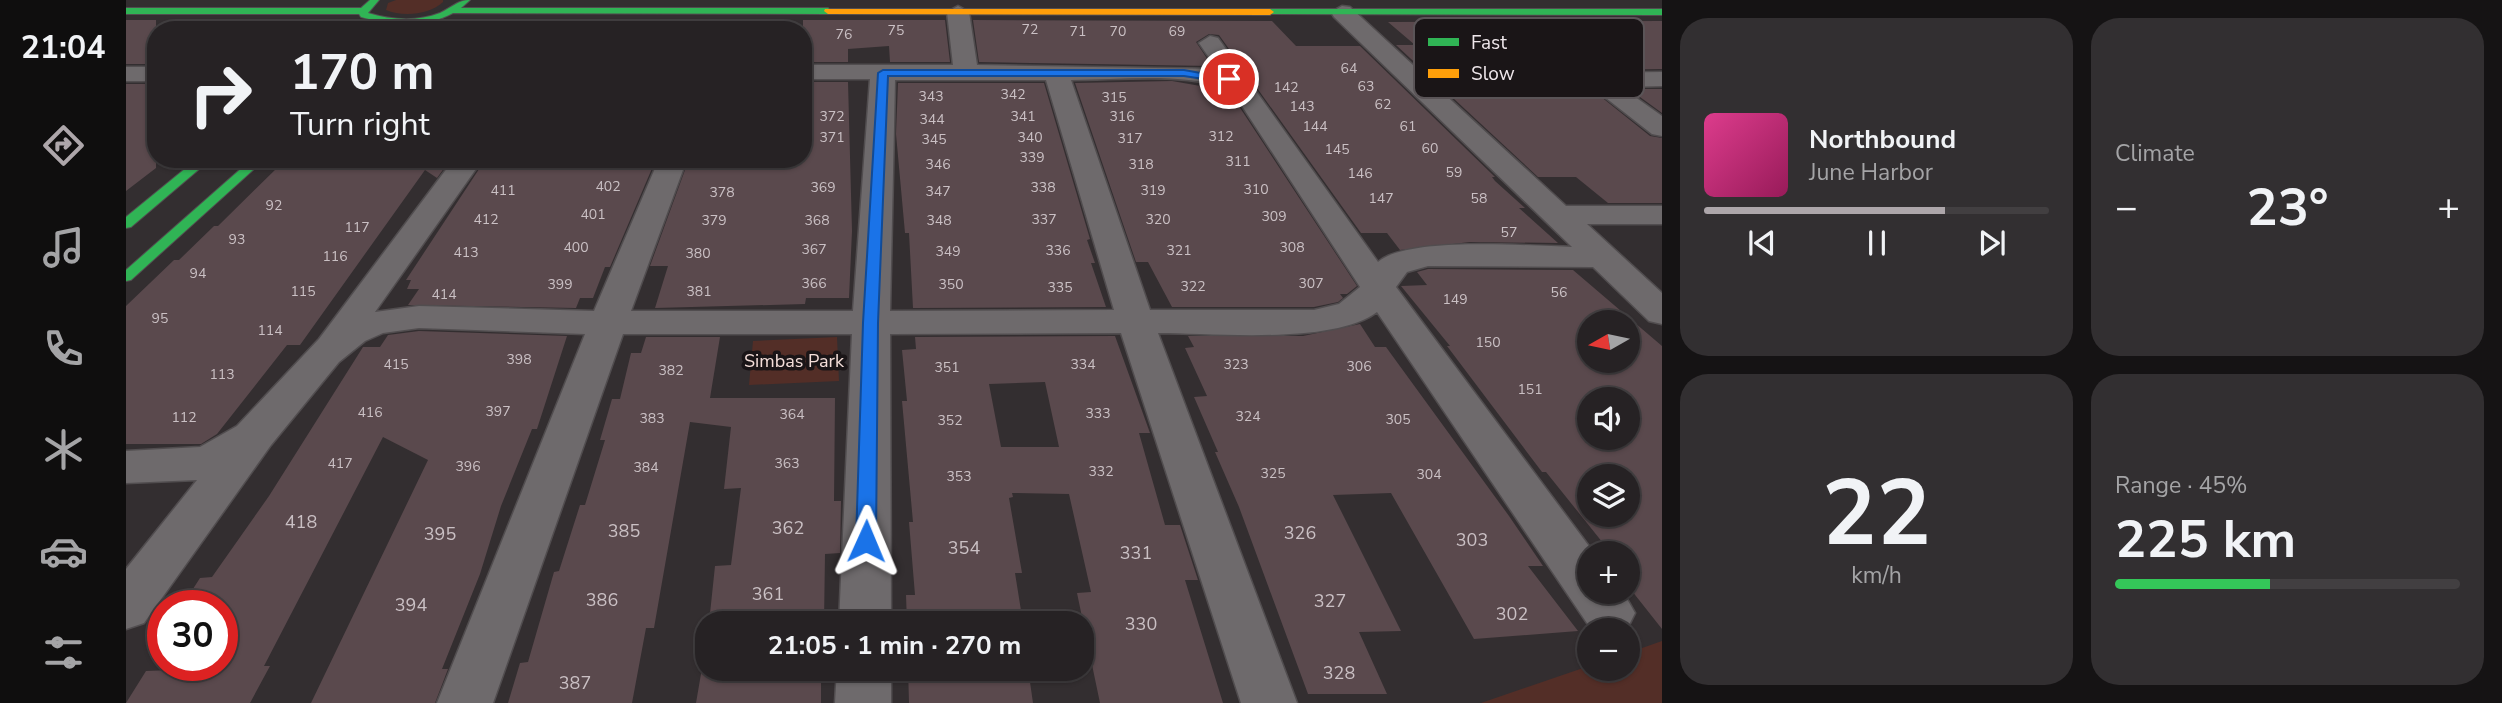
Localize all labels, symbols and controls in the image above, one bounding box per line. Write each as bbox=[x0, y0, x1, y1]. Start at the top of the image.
legend bbox=[1414, 18, 1644, 98]
house number: 72 bbox=[1022, 20, 1038, 39]
house number: 75 bbox=[888, 21, 904, 40]
house number: 71 bbox=[1070, 22, 1086, 41]
house number: 70 bbox=[1110, 22, 1126, 41]
house number: 69 bbox=[1169, 22, 1185, 41]
house number: 76 bbox=[836, 25, 852, 44]
text: 21:04 bbox=[21, 26, 105, 69]
text: Fast bbox=[1471, 30, 1507, 56]
text: 170 m bbox=[290, 39, 434, 106]
icon: right bbox=[175, 49, 266, 140]
pin bbox=[1199, 49, 1259, 109]
house number: 64 bbox=[1341, 59, 1357, 78]
icon: arrive bbox=[1210, 60, 1248, 98]
text: Slow bbox=[1471, 61, 1515, 87]
house number: 63 bbox=[1358, 77, 1374, 96]
house number: 142 bbox=[1273, 78, 1299, 97]
house number: 342 bbox=[1000, 85, 1026, 104]
house number: 343 bbox=[918, 87, 944, 106]
house number: 315 bbox=[1101, 88, 1127, 107]
house number: 62 bbox=[1375, 95, 1391, 114]
house number: 143 bbox=[1289, 97, 1315, 116]
text: Turn right bbox=[290, 103, 430, 146]
house number: 372 bbox=[819, 107, 845, 126]
house number: 341 bbox=[1010, 107, 1036, 126]
house number: 316 bbox=[1109, 107, 1135, 126]
house number: 344 bbox=[919, 110, 945, 129]
house number: 144 bbox=[1302, 117, 1328, 136]
house number: 61 bbox=[1400, 117, 1416, 136]
icon: directions bbox=[39, 121, 88, 170]
text: Northbound bbox=[1809, 122, 1956, 157]
house number: 312 bbox=[1208, 127, 1234, 146]
house number: 371 bbox=[819, 128, 845, 147]
house number: 340 bbox=[1017, 128, 1043, 147]
house number: 317 bbox=[1117, 129, 1143, 148]
house number: 345 bbox=[921, 130, 947, 149]
text: Climate bbox=[2115, 138, 2195, 169]
house number: 60 bbox=[1422, 139, 1438, 158]
house number: 145 bbox=[1324, 140, 1350, 159]
house number: 339 bbox=[1019, 148, 1045, 167]
house number: 311 bbox=[1225, 152, 1251, 171]
house number: 346 bbox=[925, 155, 951, 174]
house number: 318 bbox=[1128, 155, 1154, 174]
text: June Harbor bbox=[1809, 157, 1933, 188]
house number: 59 bbox=[1446, 163, 1462, 182]
house number: 146 bbox=[1347, 164, 1373, 183]
text: 23° bbox=[2246, 172, 2329, 243]
house number: 402 bbox=[595, 177, 621, 196]
house number: 369 bbox=[810, 178, 836, 197]
house number: 338 bbox=[1030, 178, 1056, 197]
house number: 310 bbox=[1243, 180, 1269, 199]
house number: 411 bbox=[490, 181, 516, 200]
house number: 319 bbox=[1140, 181, 1166, 200]
house number: 347 bbox=[925, 182, 951, 201]
text: − bbox=[2115, 182, 2138, 233]
text: + bbox=[2437, 182, 2460, 233]
house number: 378 bbox=[709, 183, 735, 202]
house number: 147 bbox=[1368, 189, 1394, 208]
house number: 58 bbox=[1471, 189, 1487, 208]
house number: 92 bbox=[266, 196, 282, 215]
house number: 401 bbox=[580, 205, 606, 224]
house number: 309 bbox=[1261, 207, 1287, 226]
house number: 412 bbox=[473, 210, 499, 229]
house number: 337 bbox=[1031, 210, 1057, 229]
house number: 320 bbox=[1145, 210, 1171, 229]
house number: 379 bbox=[701, 211, 727, 230]
house number: 368 bbox=[804, 211, 830, 230]
house number: 348 bbox=[926, 211, 952, 230]
house number: 117 bbox=[344, 218, 370, 237]
icon: music bbox=[39, 223, 88, 272]
house number: 57 bbox=[1501, 223, 1517, 242]
icon: previous bbox=[1743, 224, 1781, 262]
icon: pause bbox=[1858, 224, 1896, 262]
icon: next bbox=[1973, 224, 2011, 262]
house number: 93 bbox=[229, 230, 245, 249]
house number: 400 bbox=[563, 238, 589, 257]
house number: 308 bbox=[1279, 238, 1305, 257]
house number: 367 bbox=[801, 240, 827, 259]
house number: 336 bbox=[1045, 241, 1071, 260]
house number: 321 bbox=[1166, 241, 1192, 260]
house number: 349 bbox=[935, 242, 961, 261]
house number: 413 bbox=[453, 243, 479, 262]
house number: 380 bbox=[685, 244, 711, 263]
house number: 116 bbox=[322, 247, 348, 266]
house number: 94 bbox=[190, 264, 206, 283]
house number: 366 bbox=[801, 274, 827, 293]
house number: 307 bbox=[1298, 274, 1324, 293]
house number: 399 bbox=[547, 275, 573, 294]
house number: 350 bbox=[938, 275, 964, 294]
house number: 322 bbox=[1180, 277, 1206, 296]
house number: 335 bbox=[1047, 278, 1073, 297]
house number: 115 bbox=[290, 282, 316, 301]
house number: 381 bbox=[686, 282, 712, 301]
house number: 56 bbox=[1551, 283, 1567, 302]
house number: 414 bbox=[431, 285, 457, 304]
house number: 149 bbox=[1442, 290, 1468, 309]
house number: 95 bbox=[152, 309, 168, 328]
north arrow bbox=[1577, 310, 1640, 373]
map controls bbox=[1577, 310, 1640, 681]
house number: 114 bbox=[257, 321, 283, 340]
icon: phone bbox=[39, 324, 88, 373]
house number: 150 bbox=[1475, 333, 1501, 352]
park label: Simbas Park bbox=[744, 349, 845, 373]
house number: 398 bbox=[506, 350, 532, 369]
house number: 415 bbox=[383, 355, 409, 374]
house number: 334 bbox=[1070, 355, 1096, 374]
house number: 323 bbox=[1223, 355, 1249, 374]
house number: 306 bbox=[1346, 357, 1372, 376]
house number: 351 bbox=[934, 358, 960, 377]
house number: 382 bbox=[658, 361, 684, 380]
house number: 113 bbox=[209, 365, 235, 384]
house number: 151 bbox=[1517, 380, 1543, 399]
button: sound bbox=[1577, 387, 1640, 450]
house number: 397 bbox=[485, 402, 511, 421]
house number: 416 bbox=[357, 403, 383, 422]
house number: 333 bbox=[1085, 404, 1111, 423]
house number: 364 bbox=[779, 405, 805, 424]
house number: 324 bbox=[1235, 407, 1261, 426]
house number: 112 bbox=[171, 408, 197, 427]
house number: 383 bbox=[639, 409, 665, 428]
house number: 305 bbox=[1385, 410, 1411, 429]
house number: 352 bbox=[937, 411, 963, 430]
icon: climate bbox=[39, 425, 88, 474]
text: 22 bbox=[1822, 452, 1931, 576]
house number: 417 bbox=[327, 454, 353, 473]
house number: 363 bbox=[774, 454, 800, 473]
house number: 396 bbox=[455, 457, 481, 476]
house number: 384 bbox=[633, 458, 659, 477]
house number: 332 bbox=[1088, 462, 1114, 481]
house number: 325 bbox=[1260, 464, 1286, 483]
button: layers bbox=[1577, 464, 1640, 527]
house number: 304 bbox=[1416, 465, 1442, 484]
house number: 353 bbox=[946, 467, 972, 486]
text: Range · 45% bbox=[2115, 470, 2247, 501]
position arrow bbox=[829, 504, 903, 578]
text: 225 km bbox=[2115, 504, 2296, 575]
house number: 418 bbox=[285, 510, 317, 534]
house number: 362 bbox=[772, 516, 804, 540]
house number: 385 bbox=[608, 519, 640, 543]
house number: 326 bbox=[1284, 521, 1316, 545]
house number: 395 bbox=[424, 522, 456, 546]
icon: car bbox=[39, 527, 88, 576]
house number: 303 bbox=[1456, 528, 1488, 552]
house number: 354 bbox=[948, 536, 980, 560]
house number: 331 bbox=[1120, 541, 1152, 565]
button: + bbox=[1577, 541, 1640, 604]
text: km/h bbox=[1851, 560, 1902, 591]
house number: 361 bbox=[752, 582, 784, 606]
house number: 386 bbox=[586, 588, 618, 612]
house number: 327 bbox=[1314, 589, 1346, 613]
speed limit sign: 30 bbox=[147, 590, 238, 681]
house number: 394 bbox=[395, 593, 427, 617]
house number: 302 bbox=[1496, 602, 1528, 626]
house number: 330 bbox=[1125, 612, 1157, 636]
button: − bbox=[1577, 618, 1640, 681]
icon: filters bbox=[39, 628, 88, 677]
text: 21:05 · 1 min · 270 m bbox=[768, 628, 1021, 663]
house number: 328 bbox=[1323, 661, 1355, 685]
house number: 387 bbox=[559, 671, 591, 695]

